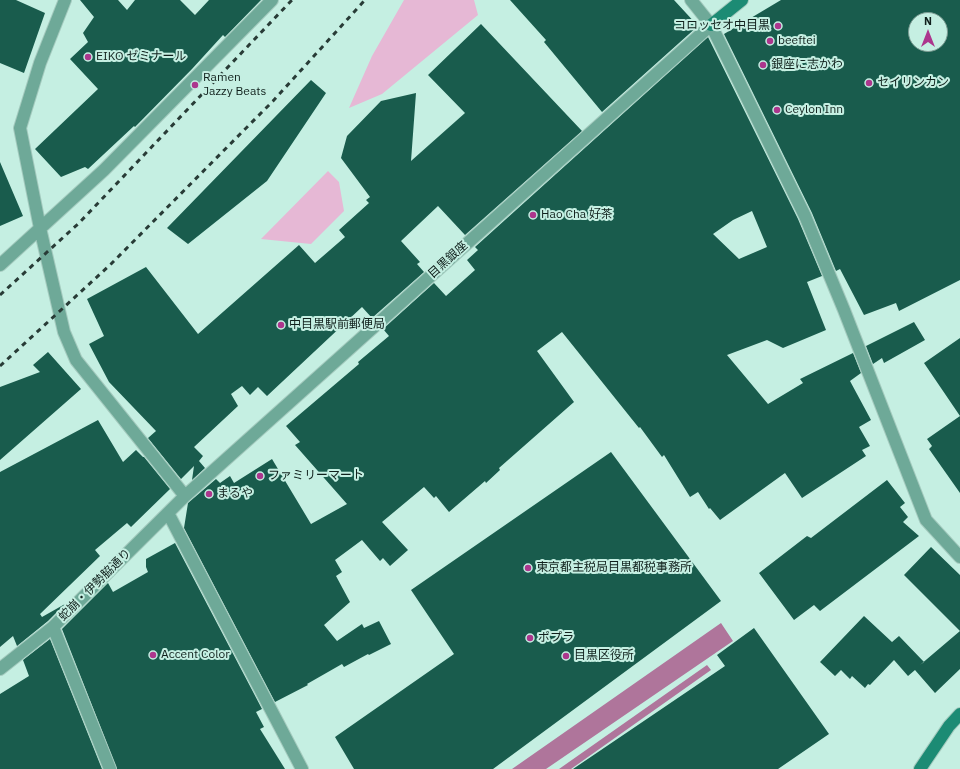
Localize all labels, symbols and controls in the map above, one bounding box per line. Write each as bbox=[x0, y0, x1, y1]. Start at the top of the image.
north arrow bbox=[908, 12, 948, 52]
text: N bbox=[924, 14, 932, 28]
place label: コロッセオ中目黒 bbox=[674, 19, 770, 33]
marker: コロッセオ中目黒 bbox=[773, 21, 783, 31]
place label: beeftei bbox=[778, 34, 816, 48]
marker: beeftei bbox=[765, 36, 775, 46]
place label: EIKO ゼミナール bbox=[96, 50, 186, 64]
marker: EIKO ゼミナール bbox=[83, 52, 93, 62]
place label: 銀座に志かわ bbox=[771, 58, 843, 72]
marker: 銀座に志かわ bbox=[758, 60, 768, 70]
place label: Ramen Jazzy Beats bbox=[203, 71, 266, 99]
place label: セイリンカン bbox=[877, 76, 949, 90]
marker: セイリンカン bbox=[864, 78, 874, 88]
marker: Ramen Jazzy Beats bbox=[190, 80, 200, 90]
place label: Ceylon Inn bbox=[785, 103, 843, 117]
marker: Ceylon Inn bbox=[772, 105, 782, 115]
place label: Hao Cha 好茶 bbox=[541, 208, 613, 222]
marker: Hao Cha 好茶 bbox=[528, 210, 538, 220]
street label: 目黒銀座 bbox=[425, 239, 471, 281]
place label: 中目黒駅前郵便局 bbox=[289, 318, 385, 332]
marker: 中目黒駅前郵便局 bbox=[276, 320, 286, 330]
place label: ファミリーマート bbox=[268, 469, 364, 483]
marker: ファミリーマート bbox=[255, 471, 265, 481]
place label: まるや bbox=[217, 487, 253, 501]
marker: まるや bbox=[204, 489, 214, 499]
street label: 蛇崩・伊勢脇通り bbox=[56, 546, 134, 624]
place label: 東京都主税局目黒都税事務所 bbox=[536, 561, 692, 575]
marker: 東京都主税局目黒都税事務所 bbox=[523, 563, 533, 573]
place label: ポプラ bbox=[538, 631, 574, 645]
marker: ポプラ bbox=[525, 633, 535, 643]
place label: Accent Color bbox=[161, 648, 230, 662]
place label: 目黒区役所 bbox=[574, 649, 634, 663]
marker: Accent Color bbox=[148, 650, 158, 660]
marker: 目黒区役所 bbox=[561, 651, 571, 661]

